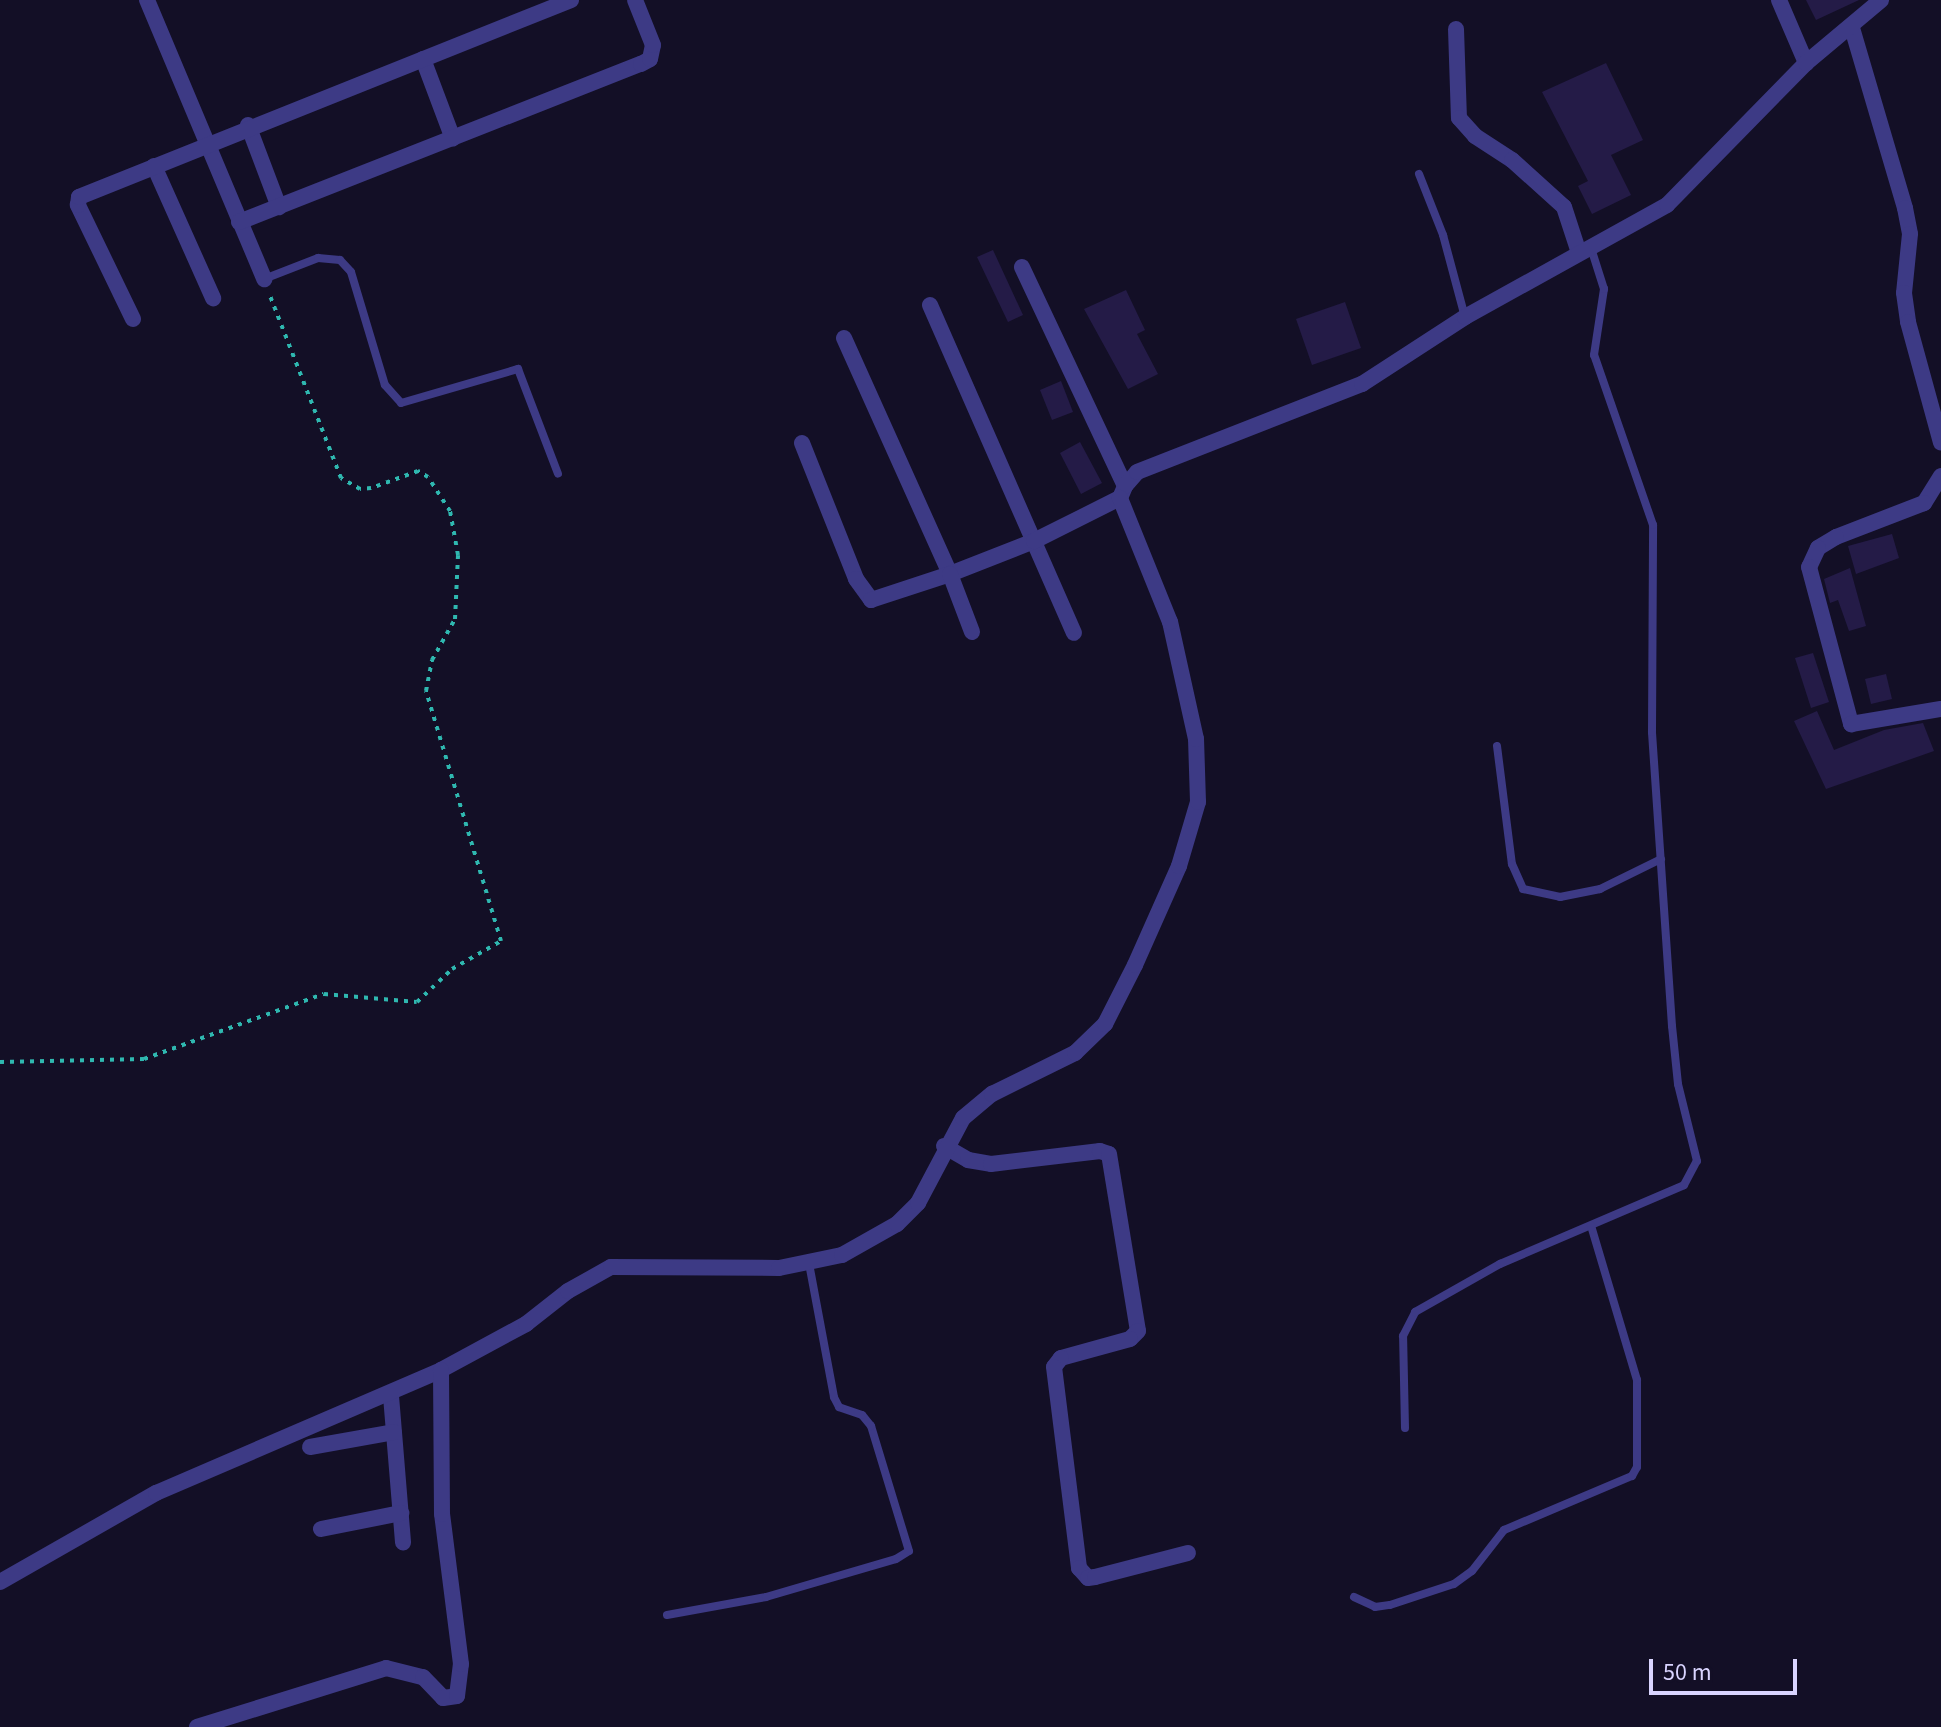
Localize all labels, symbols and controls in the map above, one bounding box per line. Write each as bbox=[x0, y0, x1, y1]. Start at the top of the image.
scale bar bbox=[1653, 1643, 1801, 1693]
text: 50 m bbox=[1663, 1655, 1712, 1690]

